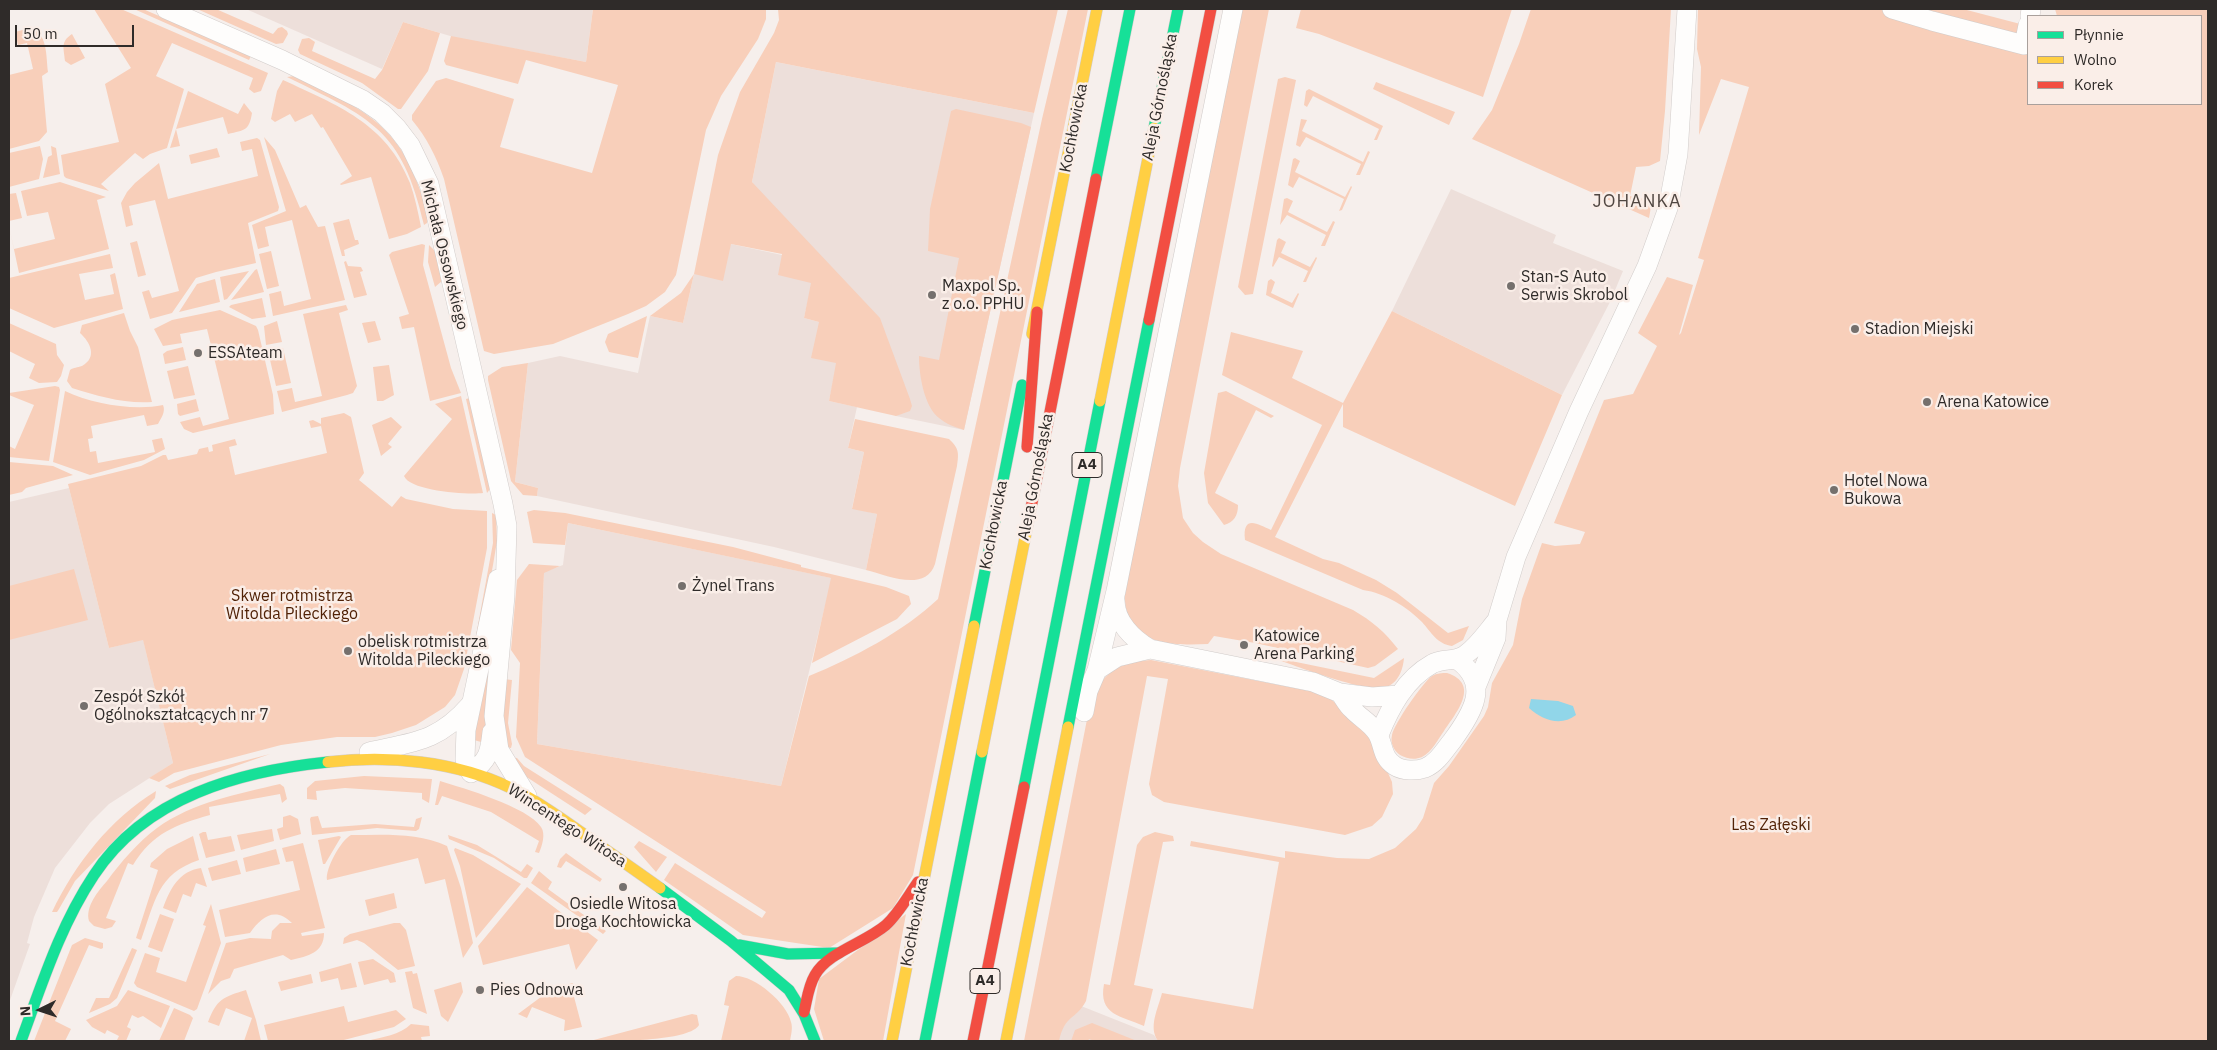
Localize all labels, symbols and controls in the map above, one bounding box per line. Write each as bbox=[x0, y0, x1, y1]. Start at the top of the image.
scale bar bbox=[18, 15, 136, 47]
legend bbox=[2027, 15, 2202, 105]
text: 50 m bbox=[23, 24, 58, 43]
text: Płynnie bbox=[2074, 25, 2124, 44]
street label: Aleja Górnośląska bbox=[1138, 32, 1182, 162]
text: Wolno bbox=[2074, 50, 2117, 69]
text: Korek bbox=[2074, 75, 2113, 94]
street label: Kochłowicka bbox=[1056, 82, 1092, 174]
street label: Michała Ossowskiego bbox=[416, 178, 472, 332]
district label: JOHANKA bbox=[1592, 191, 1682, 213]
place label: Stan-S Auto Serwis Skrobol bbox=[1521, 267, 1628, 305]
place label: Maxpol Sp. z o.o. PPHU bbox=[942, 276, 1024, 314]
marker: Stan-S Auto Serwis Skrobol bbox=[1505, 280, 1517, 292]
marker: Maxpol Sp. z o.o. PPHU bbox=[926, 289, 938, 301]
place label: Stadion Miejski bbox=[1865, 319, 1974, 339]
marker: Stadion Miejski bbox=[1849, 323, 1861, 335]
place label: ESSAteam bbox=[208, 343, 283, 363]
marker: ESSAteam bbox=[192, 347, 204, 359]
place label: Arena Katowice bbox=[1937, 392, 2049, 412]
marker: Arena Katowice bbox=[1921, 396, 1933, 408]
street label: Aleja Górnośląska bbox=[1014, 412, 1058, 542]
road number: A4 bbox=[1072, 452, 1102, 478]
place label: Hotel Nowa Bukowa bbox=[1844, 471, 1928, 509]
street label: Kochłowicka bbox=[976, 479, 1012, 571]
marker: Hotel Nowa Bukowa bbox=[1828, 484, 1840, 496]
place label: Żynel Trans bbox=[692, 576, 775, 596]
marker: Żynel Trans bbox=[676, 580, 688, 592]
park label: Skwer rotmistrza Witolda Pileckiego bbox=[226, 586, 358, 624]
place label: Katowice Arena Parking bbox=[1254, 626, 1354, 664]
place label: obelisk rotmistrza Witolda Pileckiego bbox=[358, 632, 490, 670]
marker: Katowice Arena Parking bbox=[1238, 639, 1250, 651]
marker: obelisk rotmistrza Witolda Pileckiego bbox=[342, 645, 354, 657]
place label: Zespół Szkół Ogólnokształcących nr 7 bbox=[94, 687, 269, 725]
marker: Zespół Szkół Ogólnokształcących nr 7 bbox=[78, 700, 90, 712]
street label: Wincentego Witosa bbox=[504, 780, 630, 872]
park label: Las Załęski bbox=[1731, 815, 1811, 835]
street label: Kochłowicka bbox=[897, 876, 933, 968]
marker: Osiedle Witosa Droga Kochłowicka bbox=[617, 881, 629, 893]
place label: Osiedle Witosa Droga Kochłowicka bbox=[555, 894, 691, 932]
road number: A4 bbox=[970, 968, 1000, 994]
place label: Pies Odnowa bbox=[490, 980, 583, 1000]
marker: Pies Odnowa bbox=[474, 984, 486, 996]
north arrow bbox=[15, 985, 65, 1035]
text: N bbox=[16, 1005, 34, 1017]

